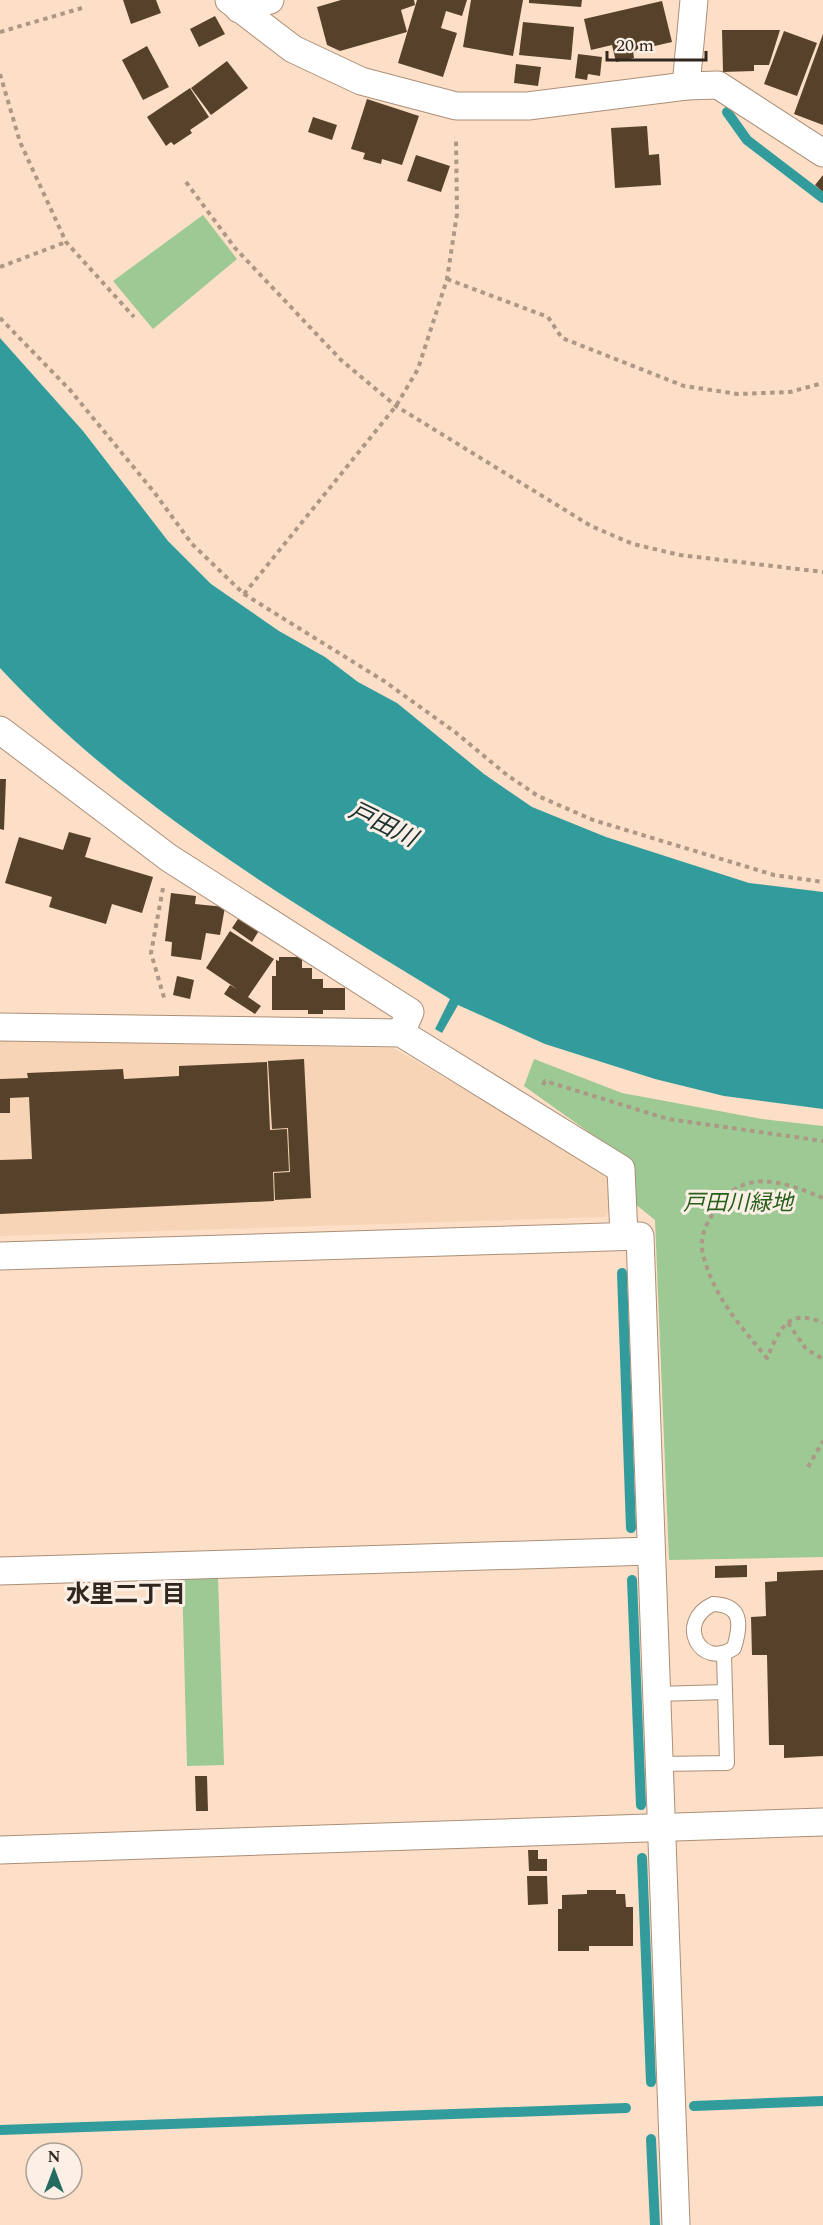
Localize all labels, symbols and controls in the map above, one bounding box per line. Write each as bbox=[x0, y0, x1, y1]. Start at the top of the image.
scale bar bbox=[607, 24, 706, 62]
text: 20 m bbox=[616, 32, 654, 59]
water label: 戸田川 bbox=[342, 793, 426, 858]
park label: 戸田川緑地 bbox=[683, 1187, 795, 1220]
district label: 水里二丁目 bbox=[66, 1577, 186, 1613]
north arrow bbox=[24, 2141, 84, 2201]
text: N bbox=[47, 2145, 61, 2169]

